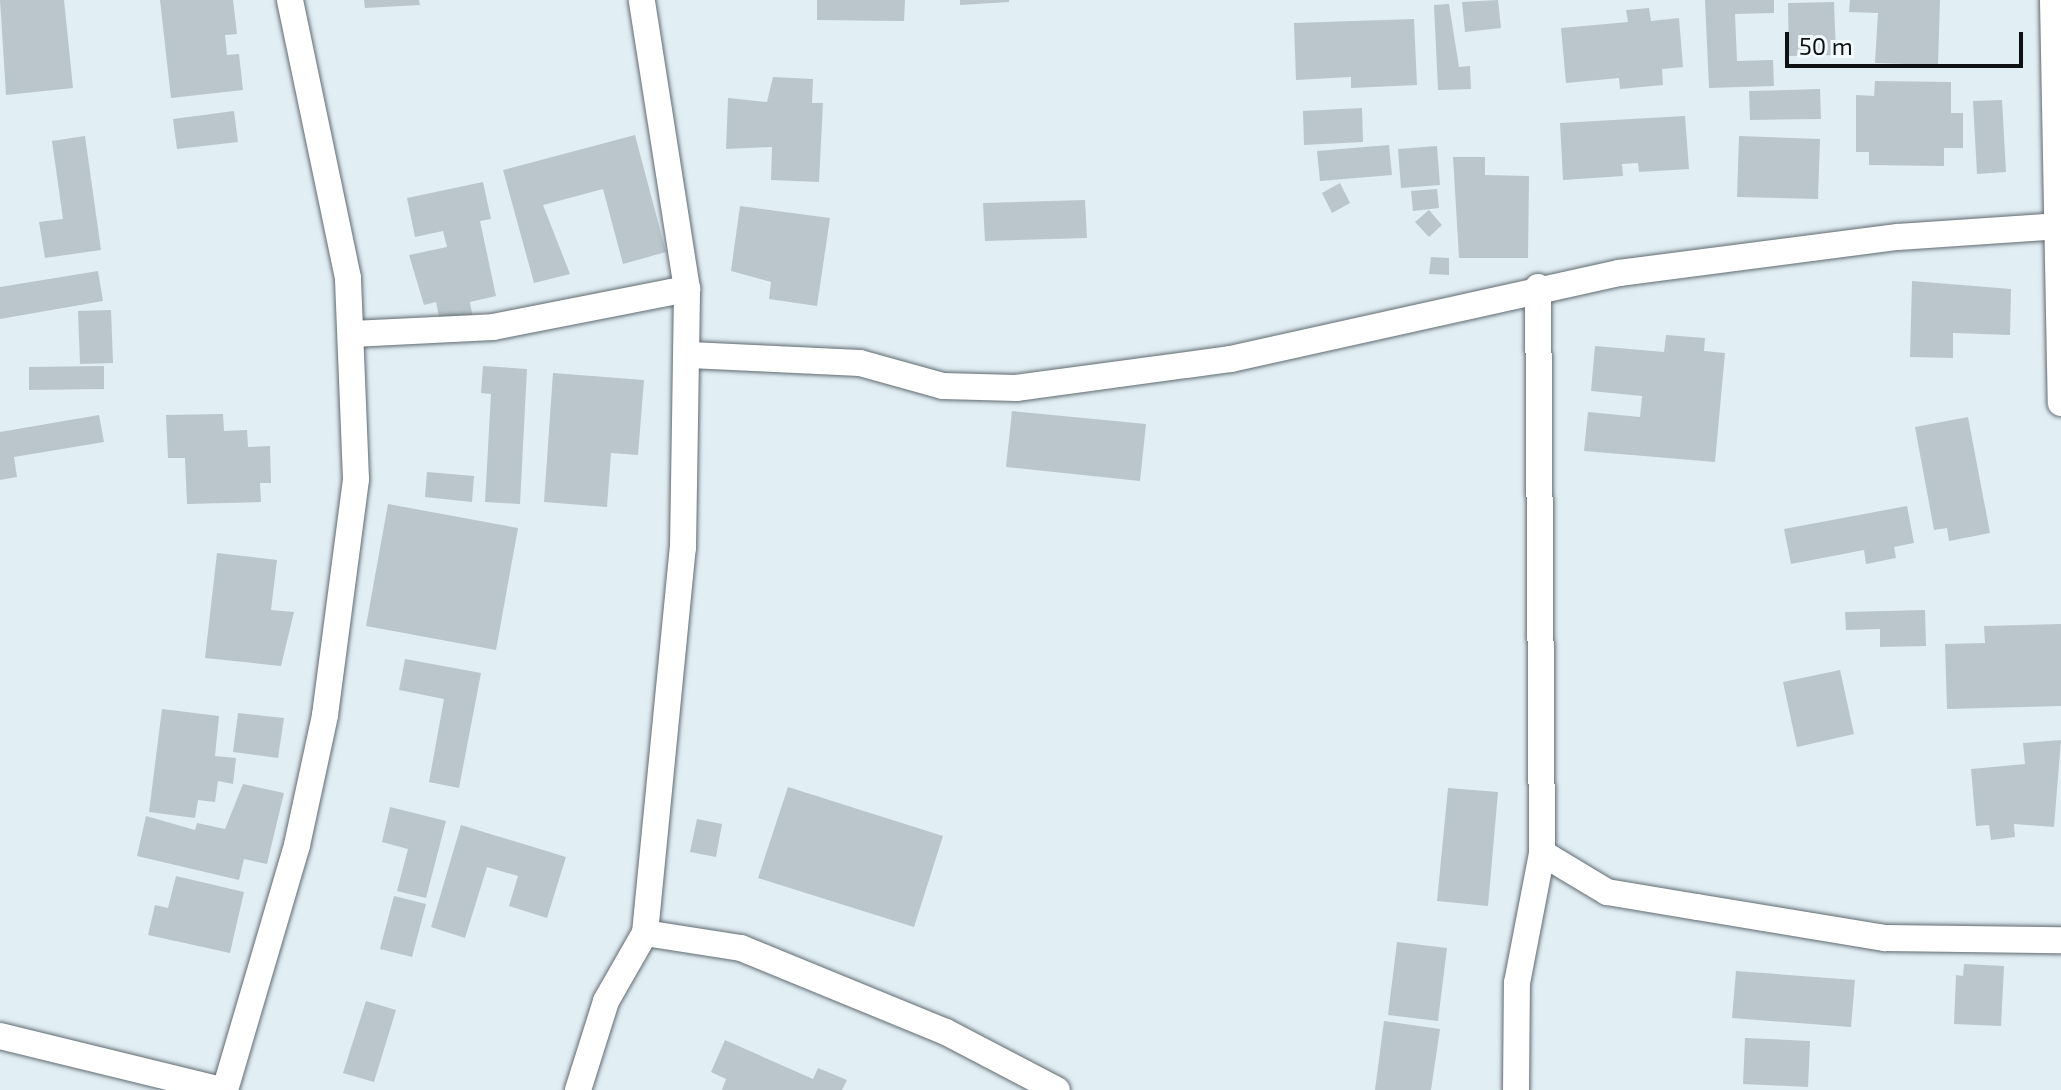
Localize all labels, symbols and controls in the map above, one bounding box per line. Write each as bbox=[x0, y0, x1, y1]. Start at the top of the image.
scale bar bbox=[1789, 16, 2027, 66]
text: 50 m bbox=[1799, 31, 1853, 60]

